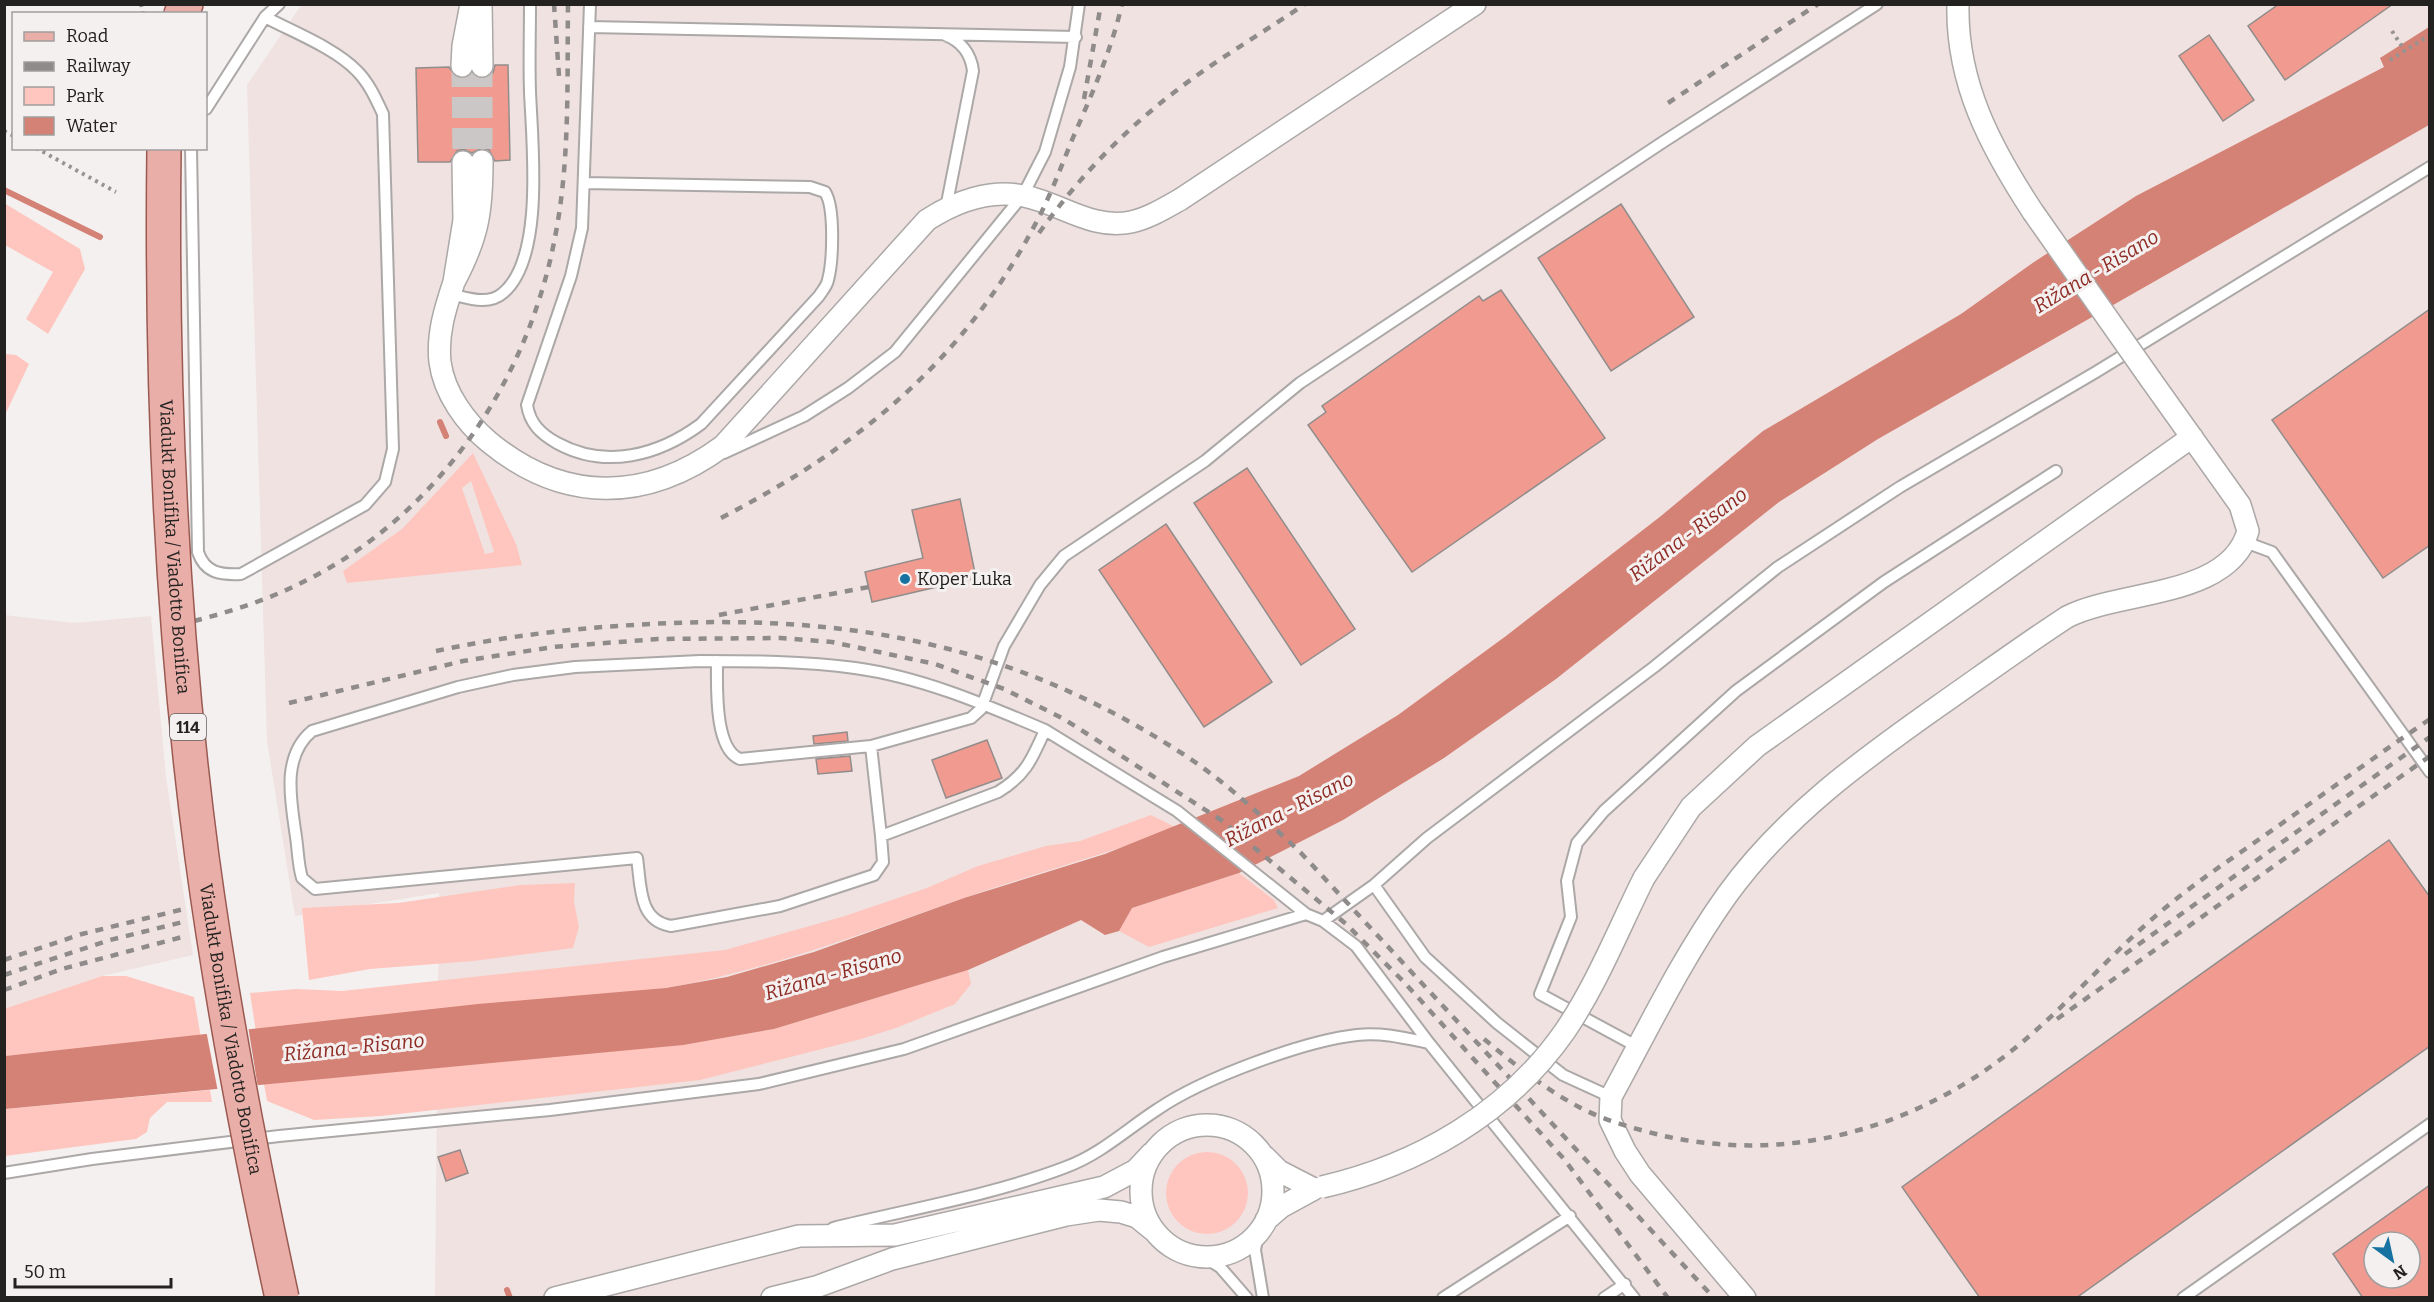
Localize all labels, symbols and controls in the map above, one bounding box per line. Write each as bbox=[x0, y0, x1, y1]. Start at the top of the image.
legend bbox=[12, 12, 207, 150]
text: Road bbox=[66, 25, 109, 47]
text: Railway bbox=[66, 55, 131, 77]
text: Park bbox=[66, 85, 105, 107]
text: Water bbox=[66, 115, 117, 137]
water label: Rižana - Risano bbox=[2029, 224, 2163, 318]
street label: Viadukt Bonifika / Viadotto Bonifica bbox=[155, 399, 195, 695]
water label: Rižana - Risano bbox=[1624, 482, 1752, 586]
place label: Koper Luka bbox=[917, 568, 1012, 590]
marker: Koper Luka bbox=[898, 572, 912, 586]
road number: 114 bbox=[170, 714, 206, 740]
water label: Rižana - Risano bbox=[1220, 766, 1358, 852]
street label: Viadukt Bonifika / Viadotto Bonifica bbox=[195, 882, 267, 1177]
water label: Rižana - Risano bbox=[762, 943, 904, 1005]
water label: Rižana - Risano bbox=[282, 1028, 426, 1066]
north arrow bbox=[2362, 1230, 2422, 1290]
scale bar bbox=[15, 1251, 171, 1289]
text: 50 m bbox=[24, 1261, 66, 1283]
text: N bbox=[2390, 1261, 2410, 1283]

